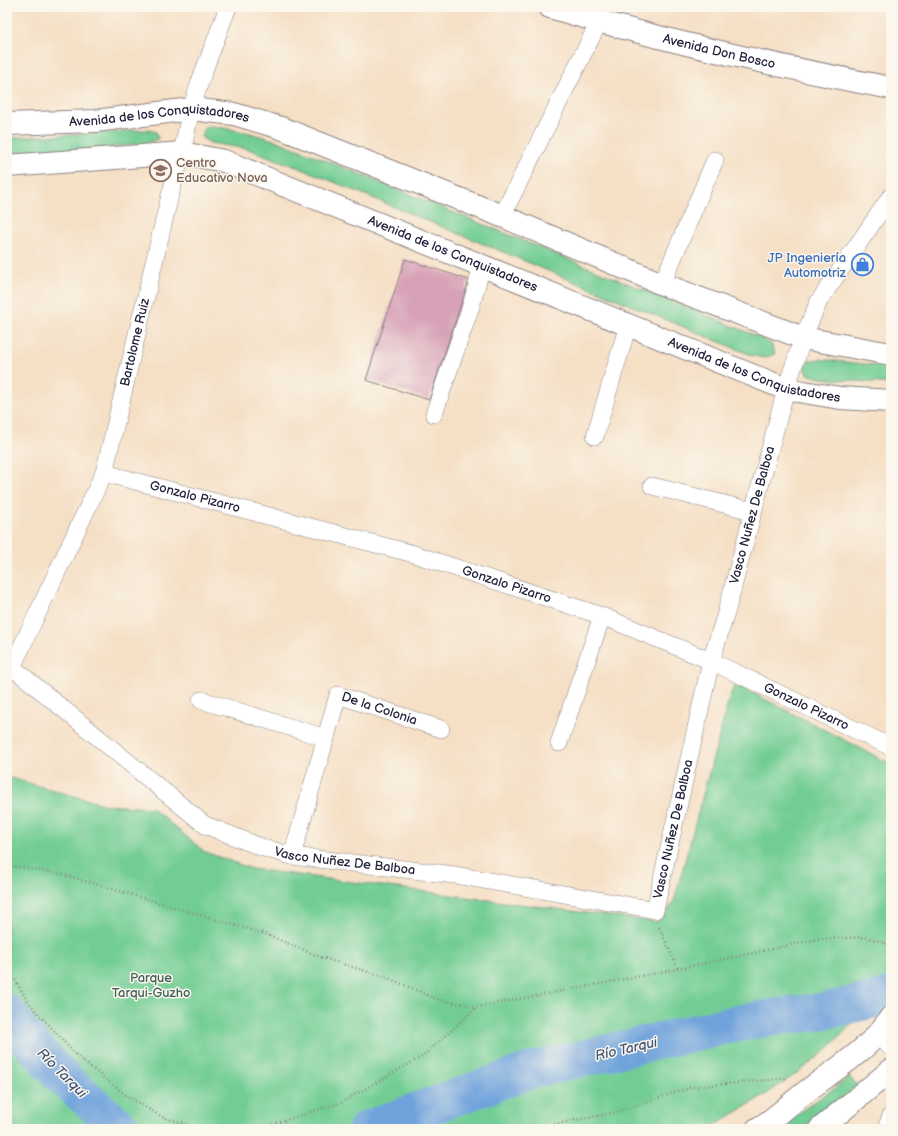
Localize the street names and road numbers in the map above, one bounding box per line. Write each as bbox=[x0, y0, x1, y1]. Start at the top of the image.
street label: Avenida Don Bosco bbox=[661, 31, 777, 72]
street label: Avenida de los Conquistadores bbox=[69, 101, 252, 130]
street label: Avenida de los Conquistadores bbox=[365, 212, 540, 296]
street label: Bartolome Ruiz bbox=[117, 296, 153, 388]
street label: Avenida de los Conquistadores bbox=[666, 334, 842, 406]
street label: Vasco Nuñez De Balboa bbox=[726, 444, 778, 586]
street label: Gonzalo Pizarro bbox=[148, 477, 242, 516]
street label: Gonzalo Pizarro bbox=[460, 562, 553, 607]
street label: Gonzalo Pizarro bbox=[761, 679, 852, 734]
street label: De la Colonia bbox=[339, 689, 419, 729]
street label: Vasco Nuñez De Balboa bbox=[650, 758, 697, 900]
street label: Vasco Nuñez De Balboa bbox=[272, 843, 416, 878]

